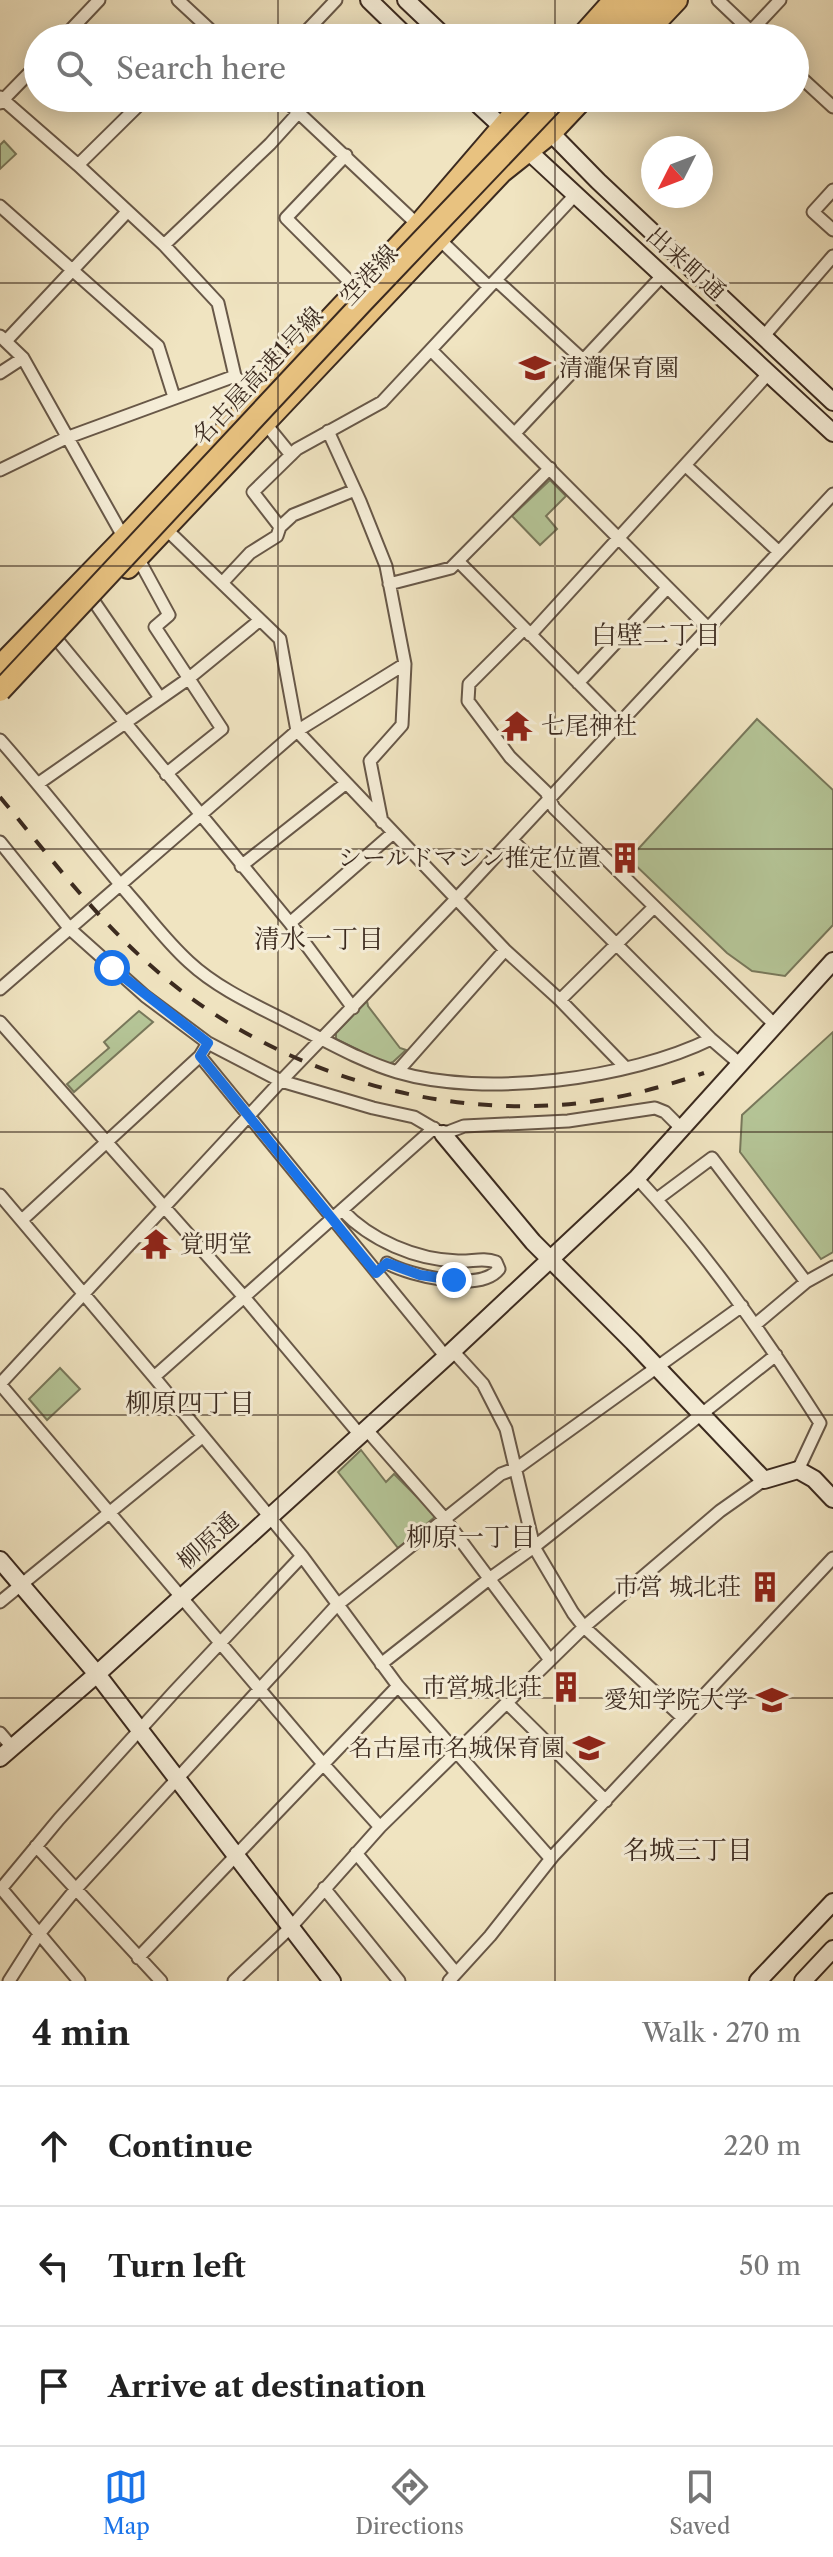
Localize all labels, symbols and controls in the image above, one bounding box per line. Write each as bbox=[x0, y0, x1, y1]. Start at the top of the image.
search box bbox=[24, 24, 809, 112]
icon: search bbox=[52, 46, 96, 90]
text: Search here bbox=[116, 50, 286, 87]
north arrow bbox=[641, 136, 713, 208]
street label: 出来町通 bbox=[641, 221, 732, 307]
street label: 空港線 bbox=[333, 238, 404, 311]
street label: 名古屋高速1号線 bbox=[186, 301, 329, 451]
school or university icon: 清瀧保育園 bbox=[518, 351, 552, 385]
place label: 清瀧保育園 bbox=[559, 353, 679, 382]
district label: 白壁二丁目 bbox=[591, 619, 721, 651]
temple icon: 七尾神社 bbox=[500, 709, 534, 743]
place label: 七尾神社 bbox=[541, 711, 637, 740]
building icon: シールドマシン推定位置 bbox=[608, 841, 642, 875]
place label: シールドマシン推定位置 bbox=[338, 843, 601, 872]
district label: 清水一丁目 bbox=[254, 923, 384, 955]
route start bbox=[94, 950, 130, 986]
temple icon: 覚明堂 bbox=[139, 1227, 173, 1261]
place label: 覚明堂 bbox=[180, 1229, 252, 1258]
route end bbox=[436, 1262, 472, 1298]
district label: 柳原四丁目 bbox=[125, 1387, 255, 1419]
street label: 柳原通 bbox=[171, 1506, 244, 1575]
district label: 柳原一丁目 bbox=[406, 1521, 536, 1553]
building icon: 市営 城北荘 bbox=[748, 1570, 782, 1604]
place label: 市営 城北荘 bbox=[615, 1572, 741, 1601]
building icon: 市営城北荘 bbox=[549, 1670, 583, 1704]
place label: 市営城北荘 bbox=[422, 1672, 542, 1701]
school or university icon: 愛知学院大学 bbox=[755, 1683, 789, 1717]
place label: 愛知学院大学 bbox=[604, 1685, 748, 1714]
school or university icon: 名古屋市名城保育園 bbox=[572, 1731, 606, 1765]
place label: 名古屋市名城保育園 bbox=[349, 1733, 565, 1762]
district label: 名城三丁目 bbox=[623, 1834, 753, 1866]
text: 4 min bbox=[32, 2012, 130, 2054]
text: Walk · 270 m bbox=[642, 2017, 801, 2049]
icon: ahead bbox=[32, 2124, 76, 2168]
text: Continue bbox=[108, 2128, 253, 2165]
text: 220 m bbox=[723, 2130, 801, 2162]
icon: left bbox=[32, 2244, 76, 2288]
text: Turn left bbox=[108, 2248, 245, 2285]
text: 50 m bbox=[739, 2250, 801, 2282]
icon: arrive bbox=[32, 2364, 76, 2408]
text: Arrive at destination bbox=[108, 2368, 426, 2405]
tab: Map bbox=[103, 2465, 150, 2540]
tab: Directions bbox=[355, 2465, 464, 2540]
tab: Saved bbox=[669, 2465, 730, 2540]

